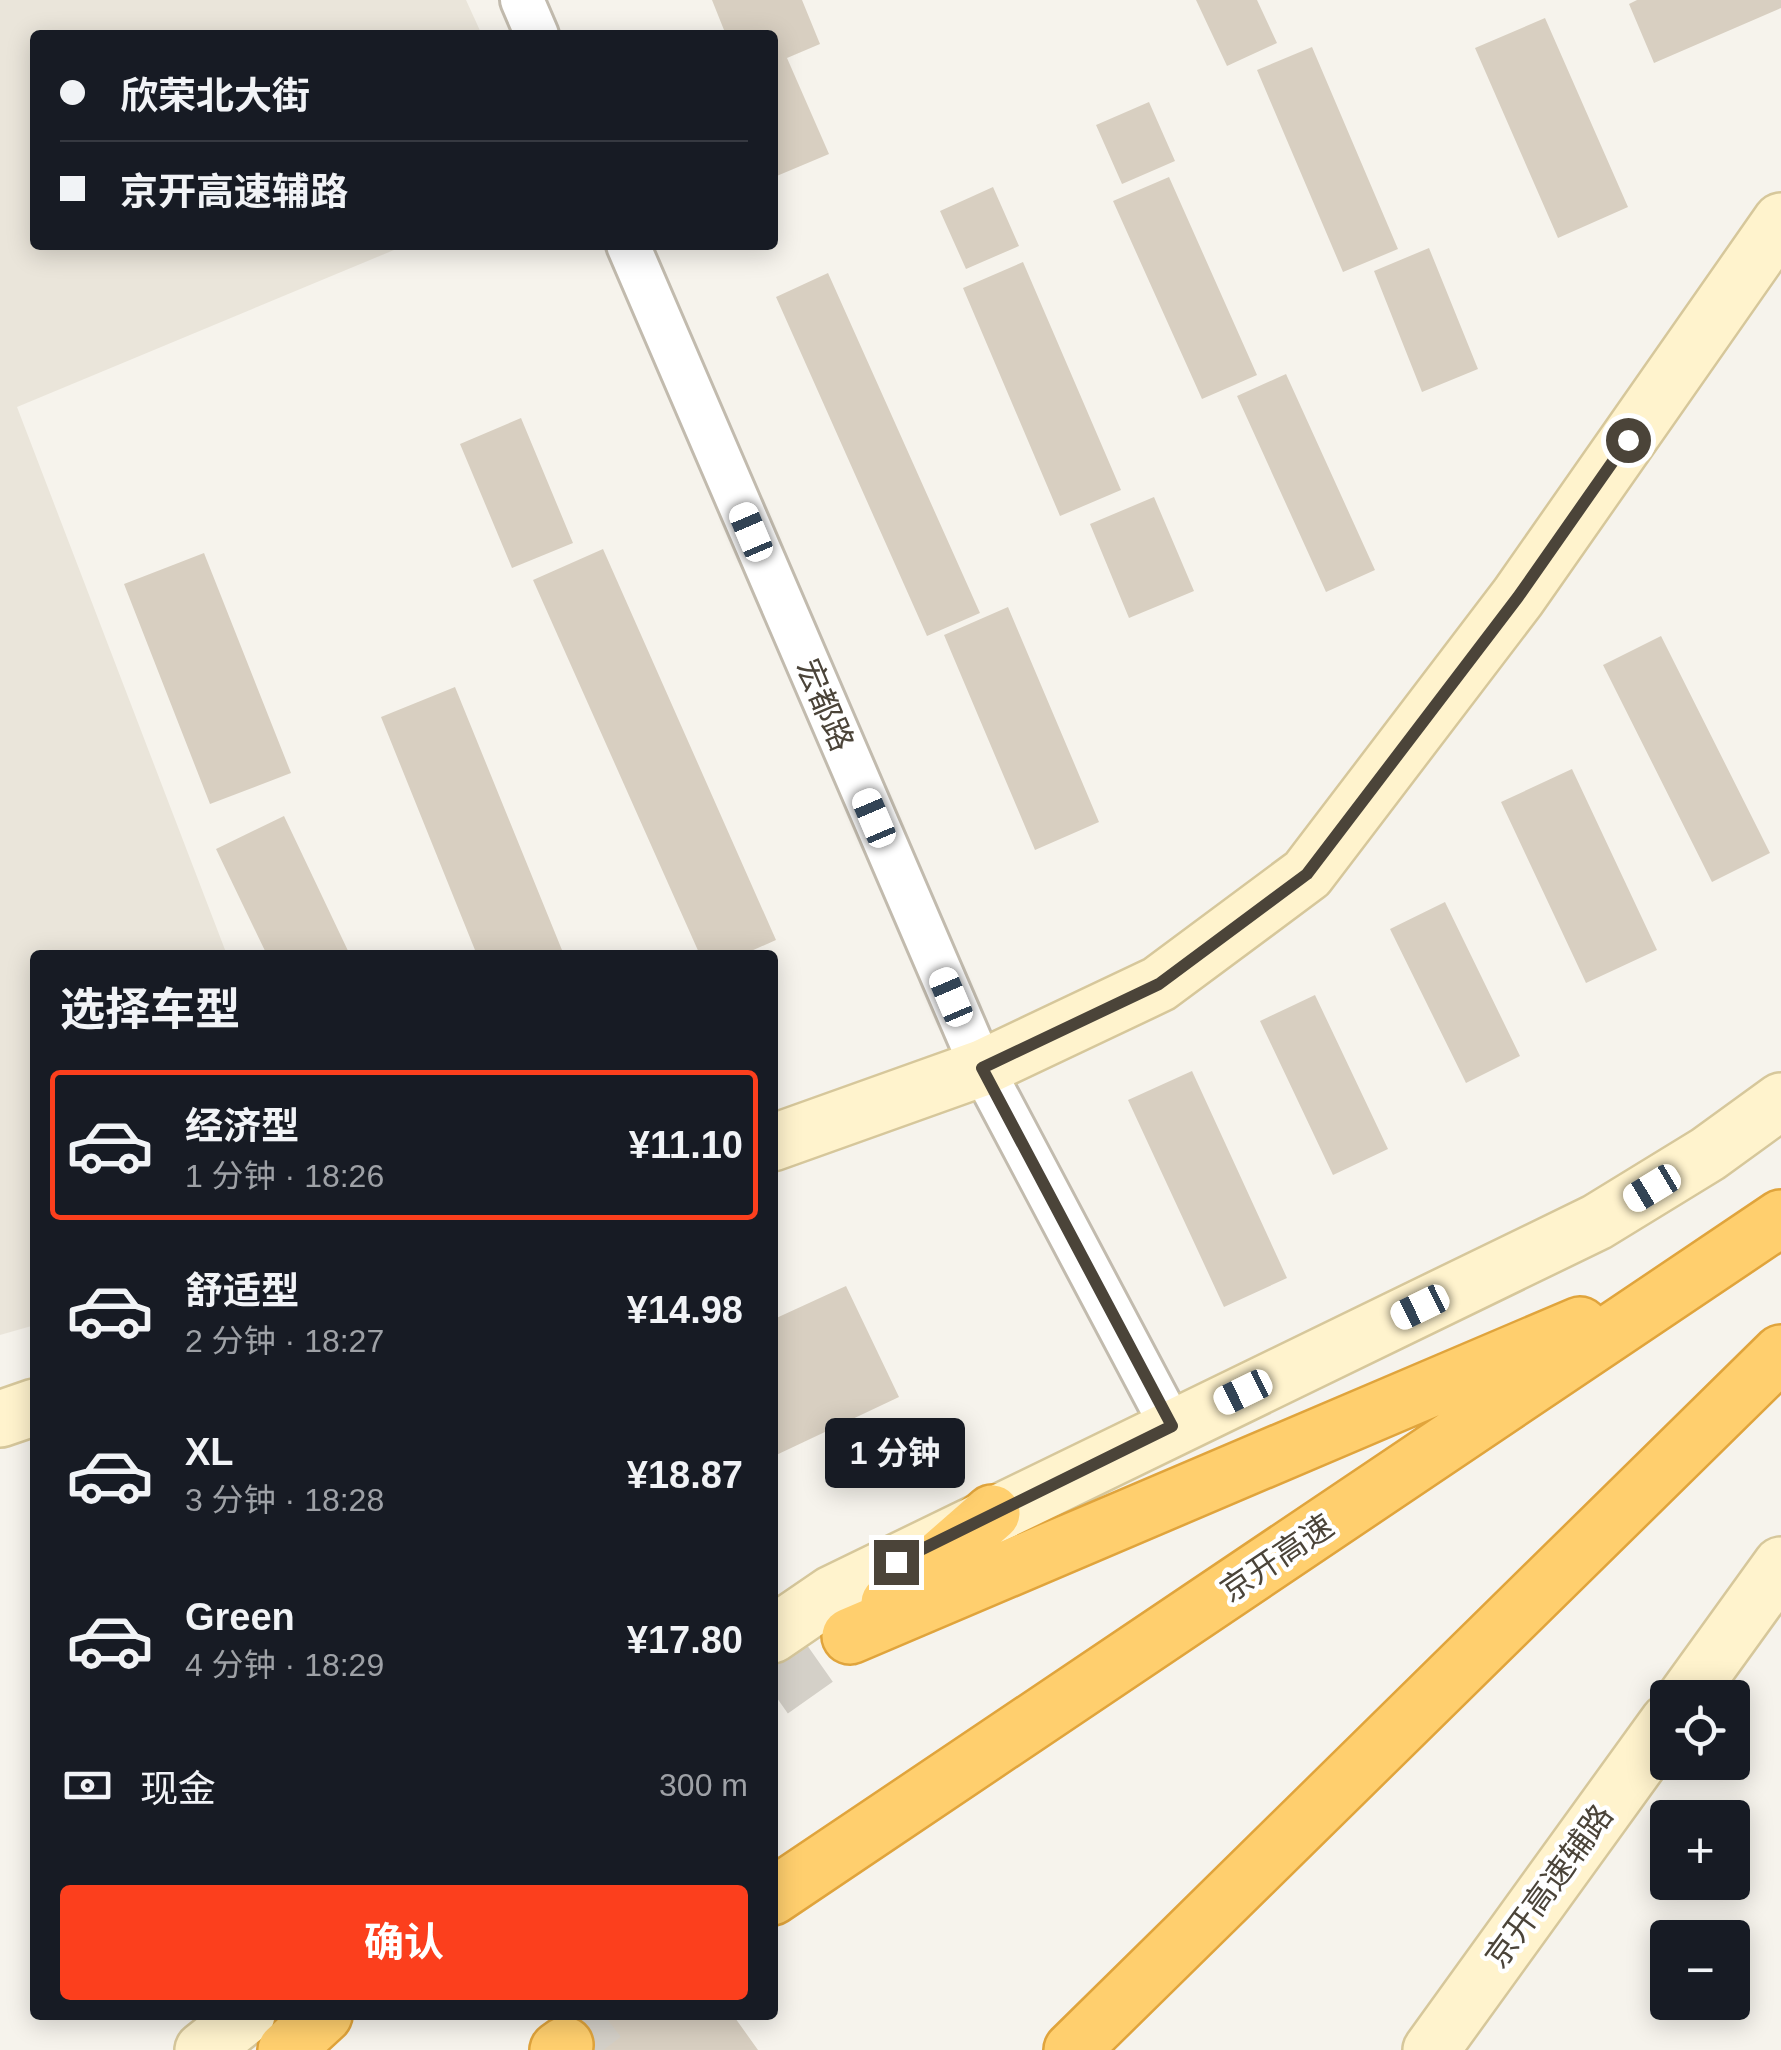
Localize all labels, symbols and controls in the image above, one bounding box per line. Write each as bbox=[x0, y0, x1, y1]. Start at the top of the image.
text: 欣荣北大街 bbox=[120, 75, 310, 117]
text: 京开高速辅路 bbox=[120, 171, 348, 213]
route start bbox=[1606, 418, 1651, 463]
car bbox=[725, 499, 777, 565]
street label: 宏都路 bbox=[790, 654, 860, 756]
car bbox=[848, 785, 900, 851]
car bbox=[925, 964, 977, 1030]
text: 选择车型 bbox=[60, 984, 240, 1035]
icon: car bbox=[65, 1100, 155, 1190]
text: 经济型 bbox=[185, 1105, 299, 1147]
text: ¥11.10 bbox=[629, 1124, 743, 1166]
text: 1 分钟 · 18:26 bbox=[185, 1158, 384, 1194]
car bbox=[1619, 1160, 1685, 1216]
icon: car bbox=[65, 1265, 155, 1355]
text: 舒适型 bbox=[185, 1270, 299, 1312]
car bbox=[1386, 1280, 1454, 1334]
text: ¥14.98 bbox=[627, 1289, 743, 1331]
text: 2 分钟 · 18:27 bbox=[185, 1323, 384, 1359]
car bbox=[1209, 1365, 1277, 1419]
callout: 1 分钟 bbox=[826, 1417, 966, 1487]
icon: car bbox=[65, 1430, 155, 1520]
text: XL bbox=[185, 1431, 234, 1473]
text: 1 分钟 bbox=[850, 1435, 940, 1471]
text: ¥18.87 bbox=[627, 1454, 743, 1496]
text: 3 分钟 · 18:28 bbox=[185, 1482, 384, 1518]
street label: 京开高速 bbox=[1214, 1507, 1340, 1609]
route end bbox=[874, 1540, 919, 1585]
icon: car bbox=[65, 1595, 155, 1685]
text: Green bbox=[185, 1596, 295, 1638]
text: ¥17.80 bbox=[627, 1619, 743, 1661]
text: 4 分钟 · 18:29 bbox=[185, 1647, 384, 1683]
map controls bbox=[1650, 1680, 1750, 2020]
button: locate bbox=[1650, 1680, 1750, 1780]
icon: cash bbox=[60, 1758, 115, 1813]
text: 300 m bbox=[659, 1767, 748, 1803]
text: 现金 bbox=[140, 1768, 216, 1810]
street label: 京开高速辅路 bbox=[1478, 1798, 1620, 1974]
button: + bbox=[1650, 1800, 1750, 1900]
button: 确认 bbox=[60, 1885, 748, 2000]
button: − bbox=[1650, 1920, 1750, 2020]

